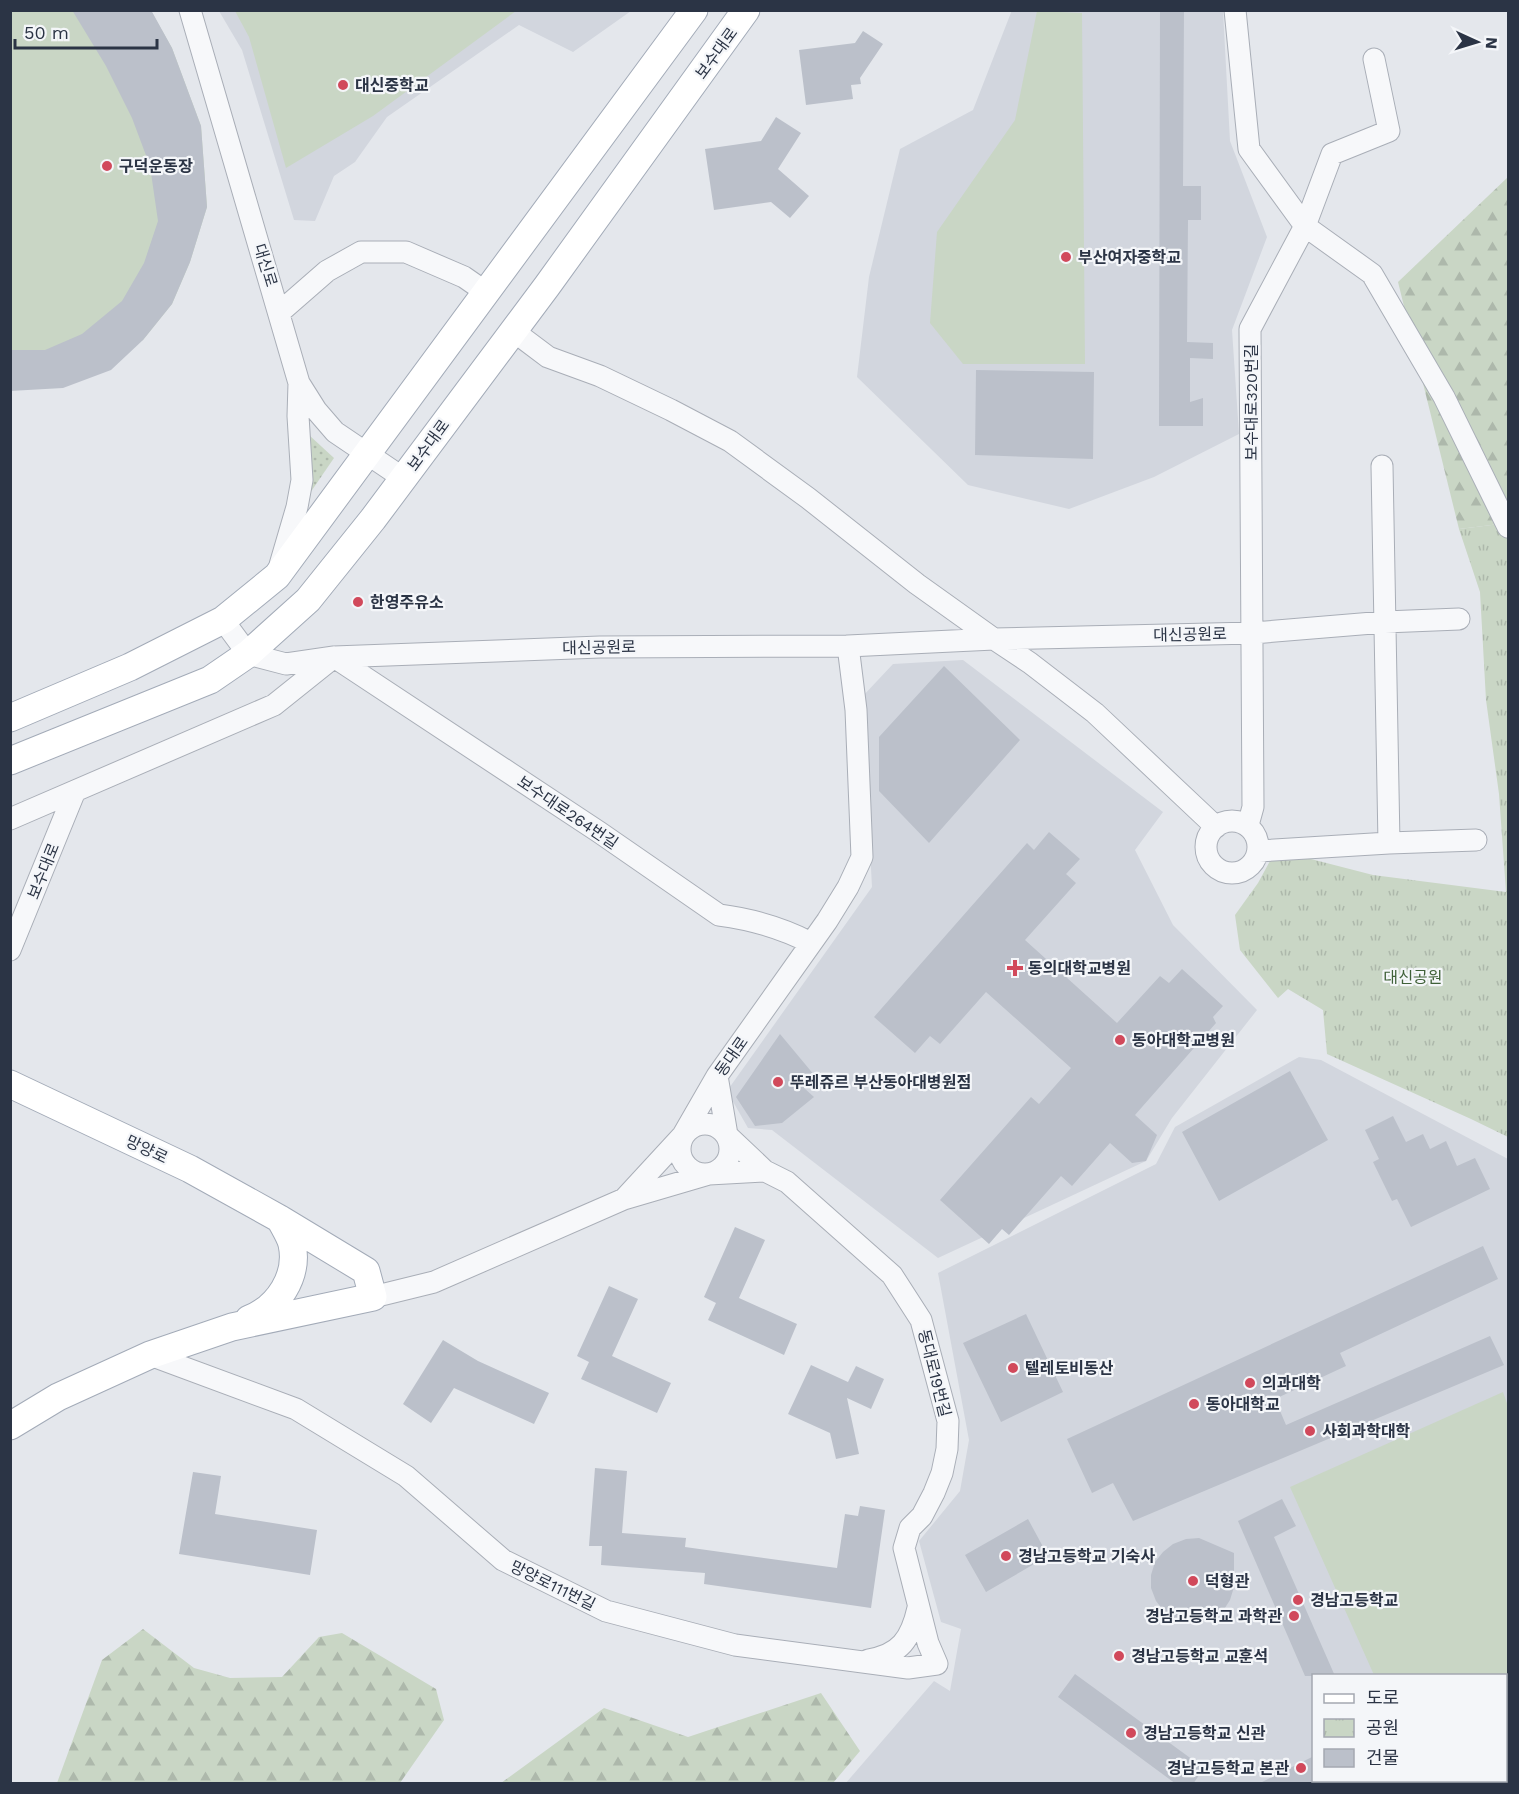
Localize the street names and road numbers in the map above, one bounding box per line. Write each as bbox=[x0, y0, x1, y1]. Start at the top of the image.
street label: 보수대로 bbox=[691, 24, 742, 83]
street label: 대신로 bbox=[250, 241, 281, 289]
street label: 보수대로320번길 bbox=[1242, 344, 1261, 460]
street label: 보수대로 bbox=[403, 416, 454, 475]
street label: 대신공원로 bbox=[1153, 624, 1227, 645]
street label: 대신공원로 bbox=[562, 637, 636, 658]
street label: 보수대로264번길 bbox=[514, 772, 622, 853]
street label: 보수대로 bbox=[24, 840, 63, 902]
street label: 동대로 bbox=[711, 1033, 752, 1080]
street label: 망양로 bbox=[123, 1132, 171, 1168]
street label: 동대로19번길 bbox=[914, 1327, 955, 1419]
street label: 망양로111번길 bbox=[507, 1557, 598, 1614]

